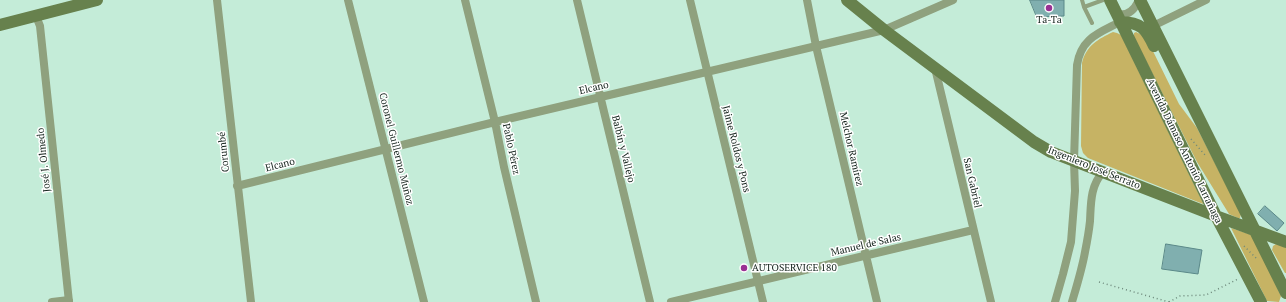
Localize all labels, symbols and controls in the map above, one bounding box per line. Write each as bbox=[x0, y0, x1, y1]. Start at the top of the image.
marker: Ta-Ta bbox=[1044, 3, 1054, 13]
place label: Ta-Ta bbox=[1036, 14, 1062, 26]
street label: Avenida Dámaso Antonio Larrañaga bbox=[1144, 77, 1224, 225]
street label: Elcano bbox=[578, 79, 610, 97]
street label: Coronel Guillermo Muñoz bbox=[376, 92, 416, 206]
street label: Jaime Roldos y Pons bbox=[719, 104, 753, 194]
street label: Melchor Ramírez bbox=[837, 111, 865, 187]
street label: Balbín y Vallejo bbox=[609, 114, 637, 184]
street label: Pablo Pérez bbox=[500, 122, 522, 176]
street label: José J. Olmedo bbox=[35, 127, 53, 193]
street label: Corumbé bbox=[216, 131, 232, 173]
street label: Ingeniero José Serrato bbox=[1046, 144, 1142, 192]
street label: Elcano bbox=[264, 156, 296, 174]
street label: San Gabriel bbox=[960, 157, 984, 209]
street label: Manuel de Salas bbox=[830, 231, 902, 259]
place label: AUTOSERVICE 180 bbox=[752, 262, 837, 274]
marker: AUTOSERVICE 180 bbox=[739, 263, 749, 273]

